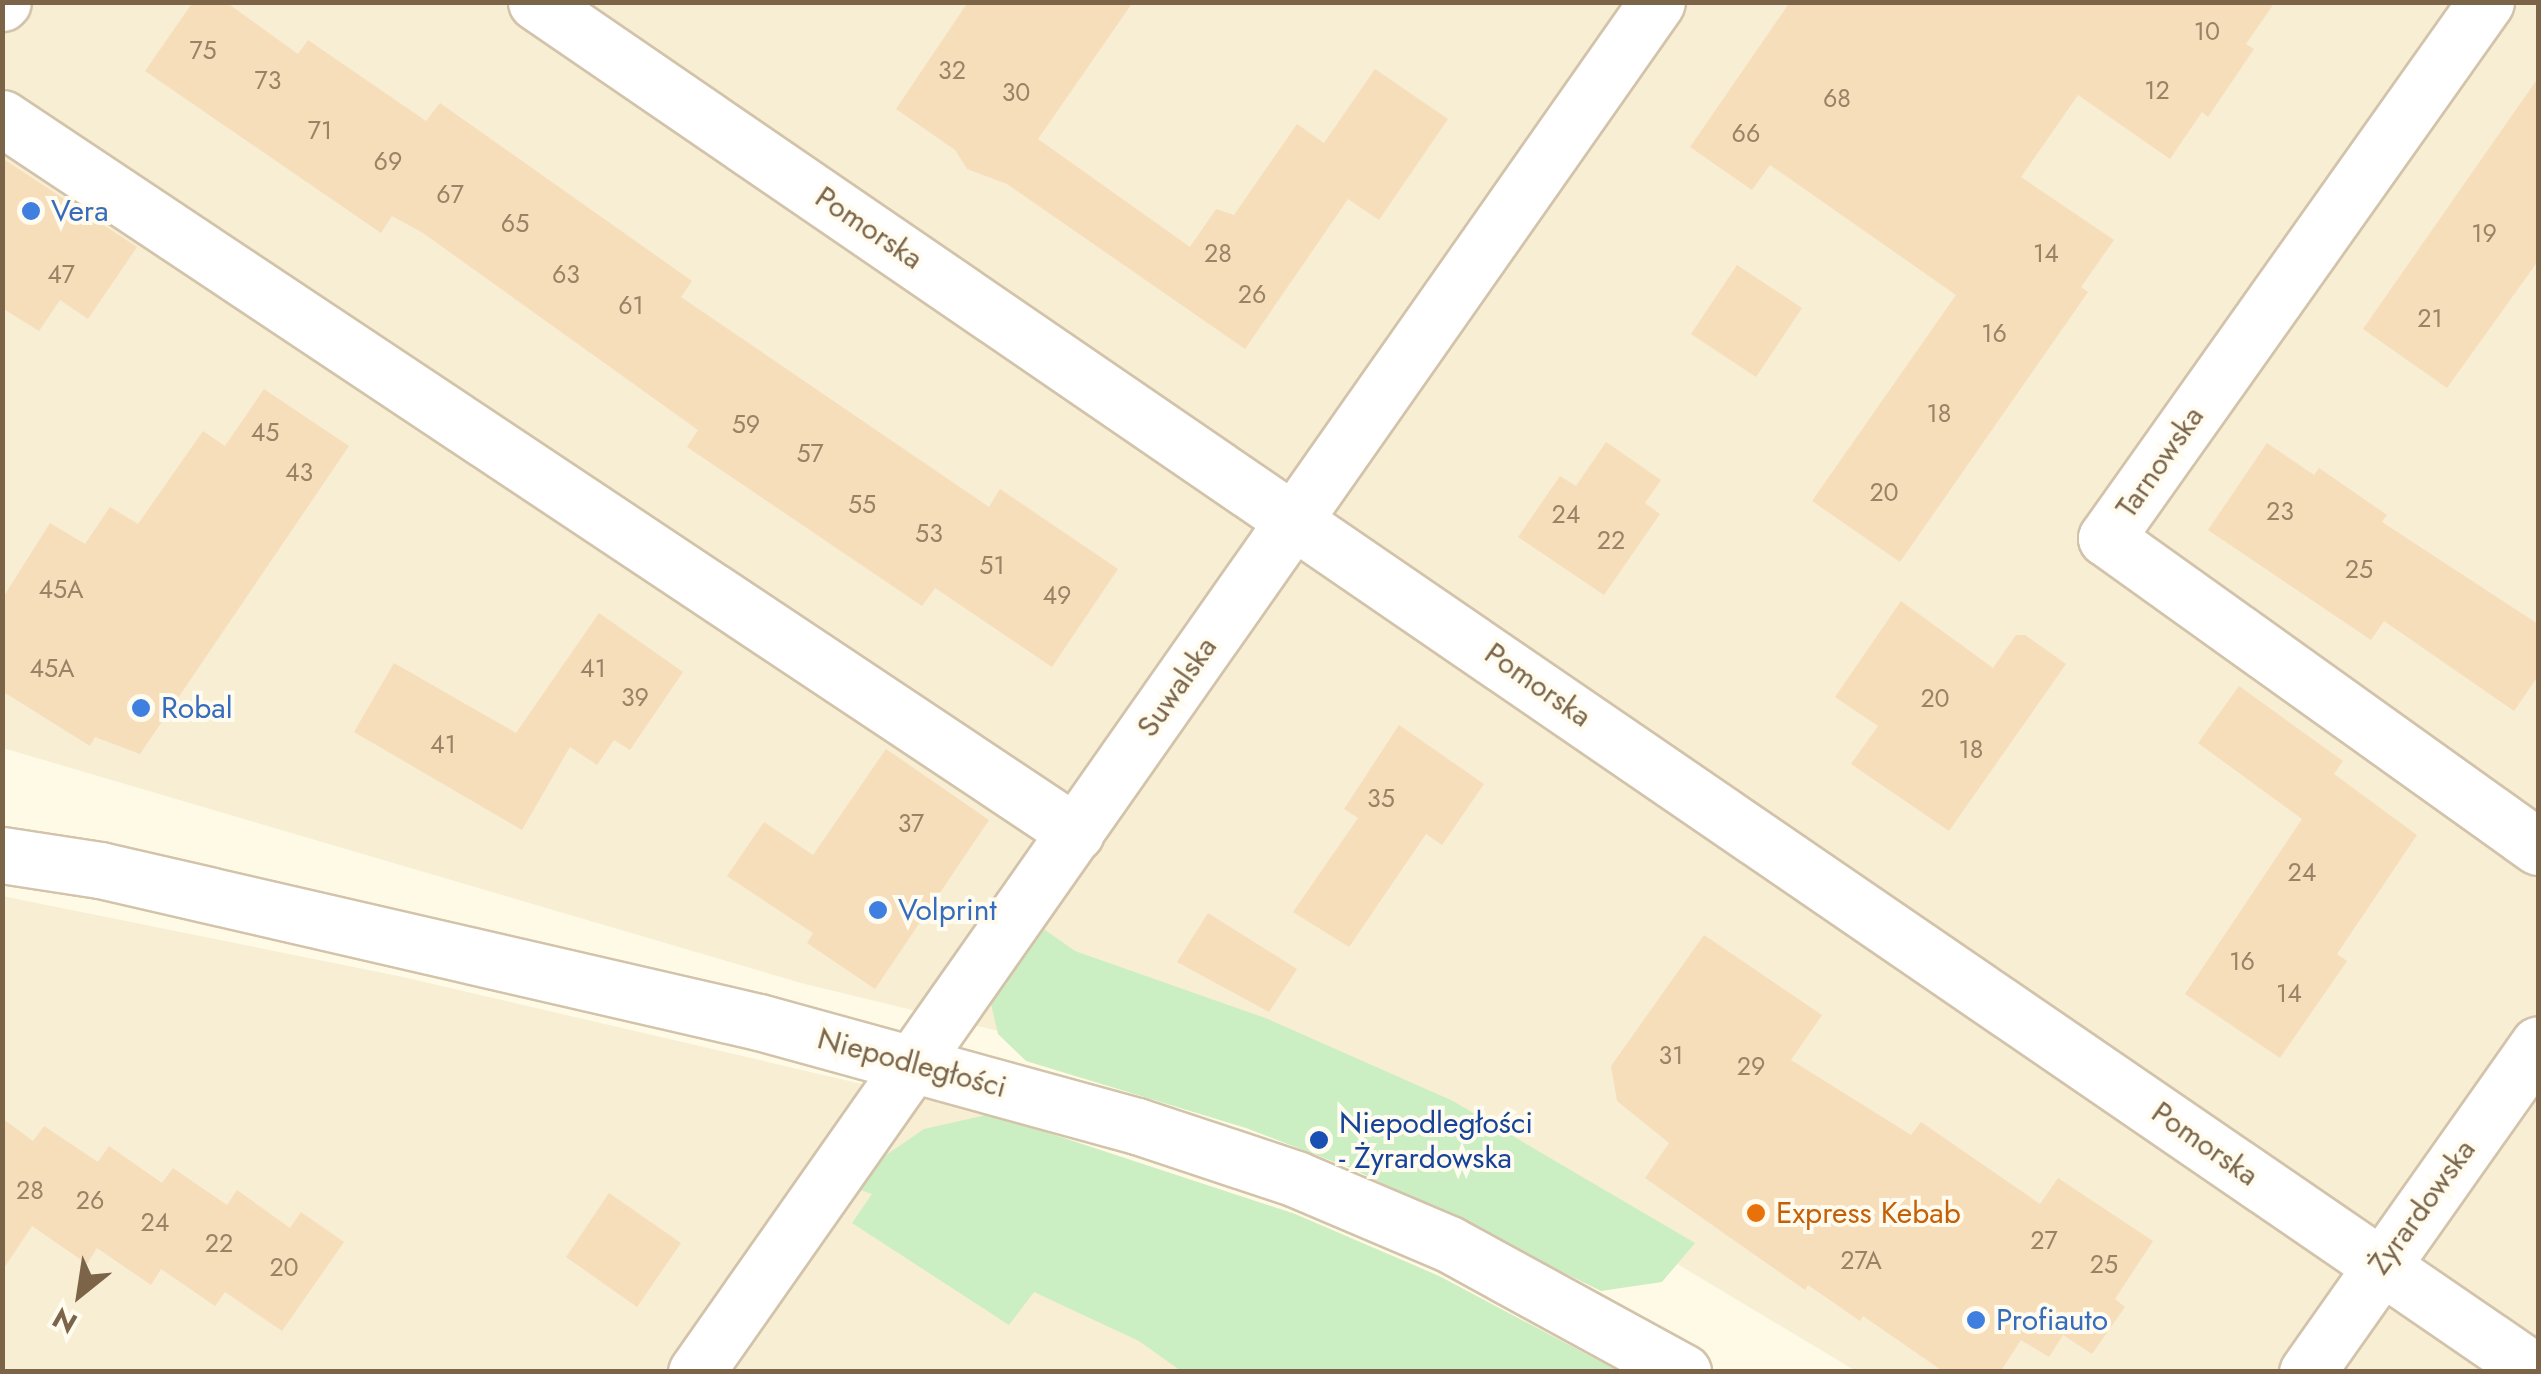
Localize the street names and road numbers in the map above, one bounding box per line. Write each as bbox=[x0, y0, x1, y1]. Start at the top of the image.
street label: Pomorska bbox=[808, 179, 930, 277]
street label: Tarnowska bbox=[2109, 399, 2211, 525]
street label: Suwalska bbox=[1130, 630, 1224, 744]
street label: Pomorska bbox=[1478, 635, 1598, 735]
street label: Niepodległości bbox=[814, 1021, 1010, 1105]
street label: Pomorska bbox=[2145, 1094, 2265, 1194]
street label: Żyrardowska bbox=[2361, 1133, 2483, 1281]

